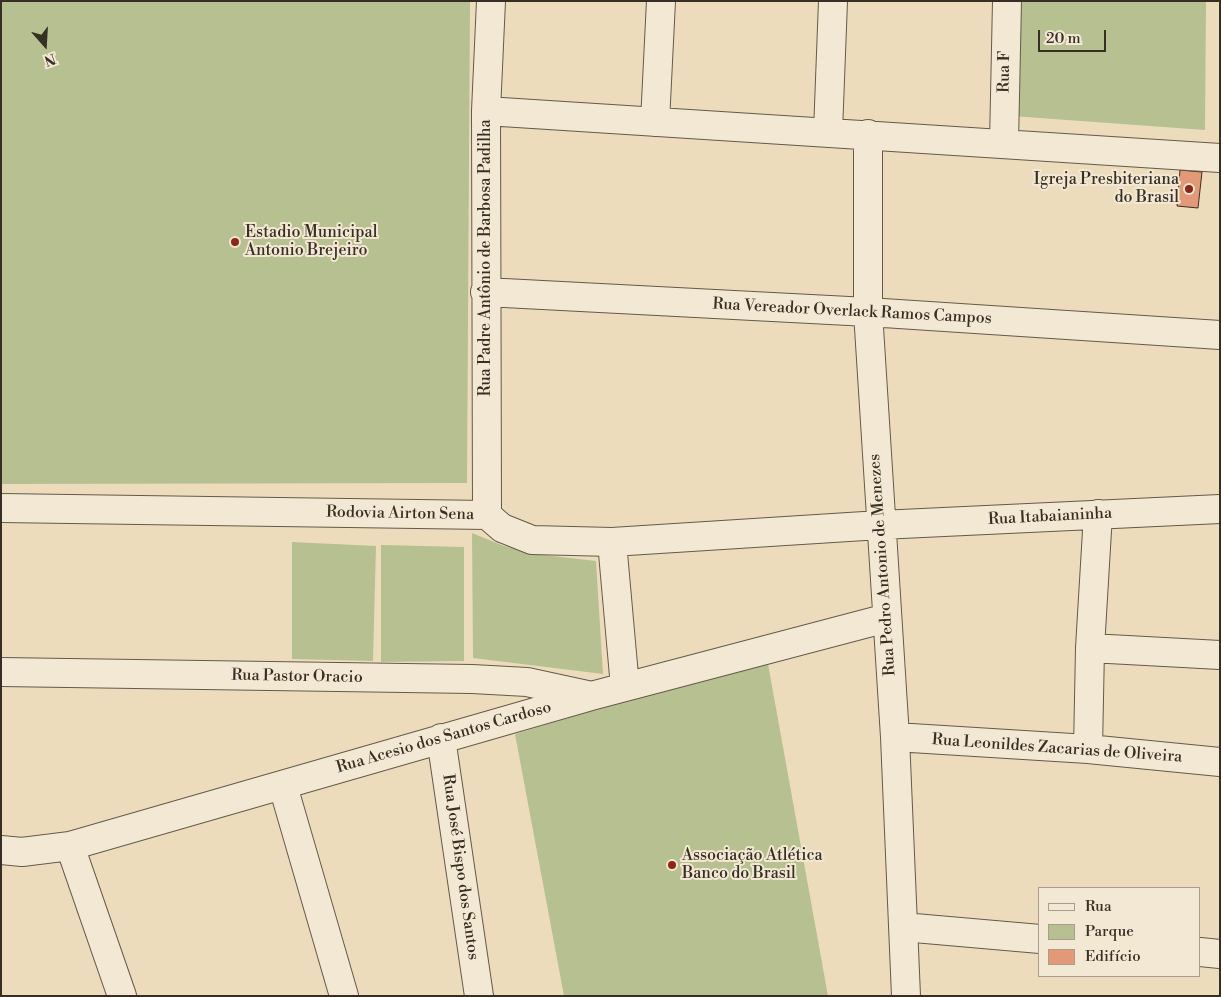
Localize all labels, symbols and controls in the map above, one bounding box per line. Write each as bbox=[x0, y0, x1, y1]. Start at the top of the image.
north arrow bbox=[20, 20, 70, 70]
scale bar bbox=[1041, 20, 1108, 52]
text: 20 m bbox=[1046, 29, 1081, 48]
text: N bbox=[42, 49, 58, 69]
street label: Rua F bbox=[995, 51, 1015, 93]
street label: Rua Padre Antônio de Barbosa Padilha bbox=[476, 119, 496, 397]
place label: Igreja Presbiteriana do Brasil bbox=[1034, 170, 1179, 208]
marker: Igreja Presbiteriana do Brasil bbox=[1183, 183, 1195, 195]
place label: Estadio Municipal Antonio Brejeiro bbox=[245, 223, 377, 261]
marker: Estadio Municipal Antonio Brejeiro bbox=[229, 236, 241, 248]
street label: Rua Vereador Overlack Ramos Campos bbox=[712, 295, 992, 329]
street label: Rua Pedro Antonio de Menezes bbox=[866, 453, 900, 677]
street label: Rodovia Airton Sena bbox=[326, 503, 474, 525]
street label: Rua Itabaianinha bbox=[987, 504, 1113, 530]
street label: Rua Pastor Oracio bbox=[231, 666, 363, 688]
street label: Rua Acesio dos Santos Cardoso bbox=[334, 698, 554, 778]
street label: Rua Leonildes Zacarias de Oliveira bbox=[931, 731, 1183, 767]
street label: Rua José Bispo dos Santos bbox=[437, 773, 483, 961]
place label: Associação Atlética Banco do Brasil bbox=[682, 846, 823, 884]
marker: Associação Atlética Banco do Brasil bbox=[666, 859, 678, 871]
legend bbox=[1038, 887, 1201, 977]
text: Rua bbox=[1085, 897, 1112, 916]
text: Parque bbox=[1085, 922, 1134, 941]
text: Edifício bbox=[1085, 947, 1141, 966]

